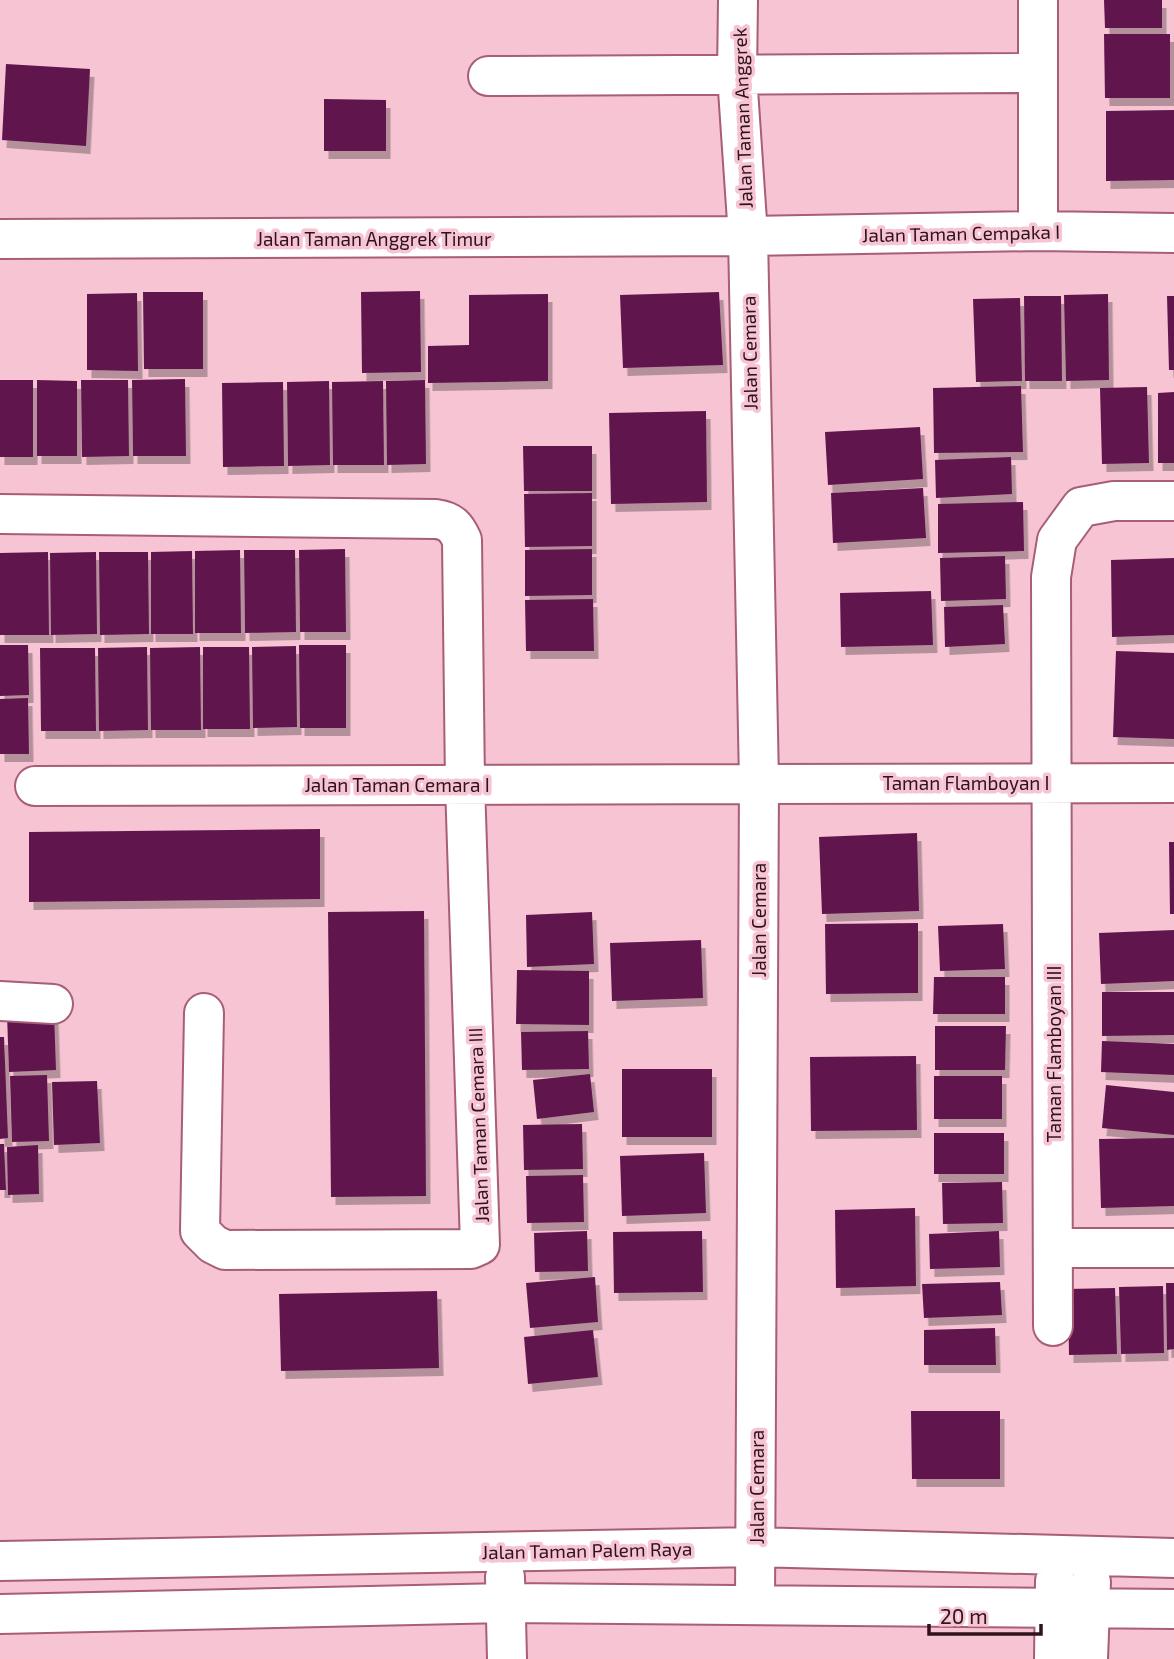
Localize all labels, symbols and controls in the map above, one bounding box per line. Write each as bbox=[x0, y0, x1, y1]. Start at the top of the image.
street label: Jalan Taman Anggrek bbox=[727, 27, 757, 209]
street label: Jalan Taman Cempaka I bbox=[862, 220, 1060, 246]
street label: Jalan Taman Anggrek Timur bbox=[256, 227, 492, 250]
street label: Jalan Cemara bbox=[737, 296, 761, 410]
street label: Taman Flamboyan I bbox=[882, 771, 1050, 794]
street label: Jalan Taman Cemara I bbox=[304, 773, 490, 796]
street label: Jalan Cemara bbox=[747, 863, 770, 977]
street label: Taman Flamboyan III bbox=[1042, 965, 1065, 1143]
street label: Jalan Taman Cemara III bbox=[463, 1027, 493, 1223]
street label: Jalan Cemara bbox=[745, 1430, 768, 1544]
street label: Jalan Taman Palem Raya bbox=[481, 1537, 693, 1563]
scale bar bbox=[929, 1592, 1041, 1636]
text: 20 m bbox=[940, 1603, 988, 1628]

